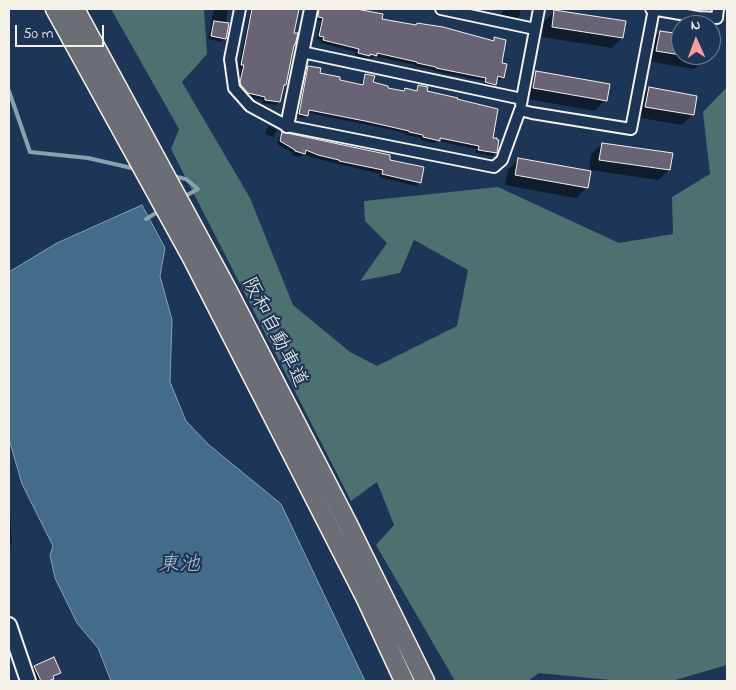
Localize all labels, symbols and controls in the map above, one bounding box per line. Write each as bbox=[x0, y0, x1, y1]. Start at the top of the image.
scale bar bbox=[18, 15, 106, 47]
north arrow bbox=[671, 15, 721, 65]
text: N bbox=[690, 15, 701, 36]
text: 50 m bbox=[23, 23, 53, 45]
street label: 阪和自動車道 bbox=[235, 274, 311, 392]
water label: 東池 bbox=[158, 554, 200, 580]

